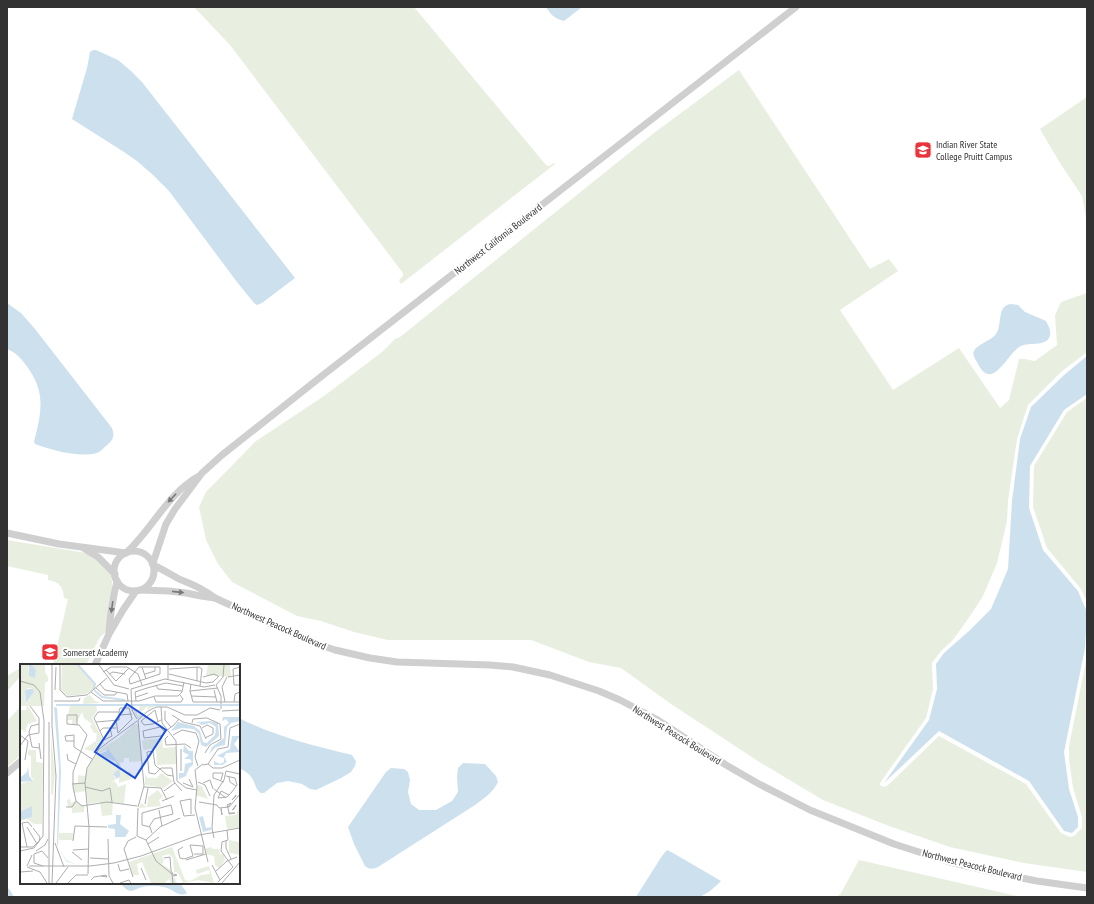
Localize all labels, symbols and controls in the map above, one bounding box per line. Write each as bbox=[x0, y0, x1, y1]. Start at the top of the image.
place label: Indian River State College Pruitt Campus bbox=[936, 138, 1013, 163]
school or university icon: Indian River State College Pruitt Campus bbox=[913, 140, 933, 160]
street label: Northwest California Boulevard bbox=[452, 201, 544, 277]
one-way arrow bbox=[167, 493, 177, 503]
one-way arrow bbox=[171, 589, 184, 595]
street label: Northwest Peacock Boulevard bbox=[230, 599, 328, 653]
one-way arrow bbox=[109, 601, 115, 613]
school or university icon: Somerset Academy bbox=[40, 642, 60, 662]
place label: Somerset Academy bbox=[63, 646, 128, 659]
inset map bbox=[20, 664, 240, 884]
street label: Northwest Peacock Boulevard bbox=[630, 702, 724, 768]
street label: Northwest Peacock Boulevard bbox=[921, 846, 1023, 884]

